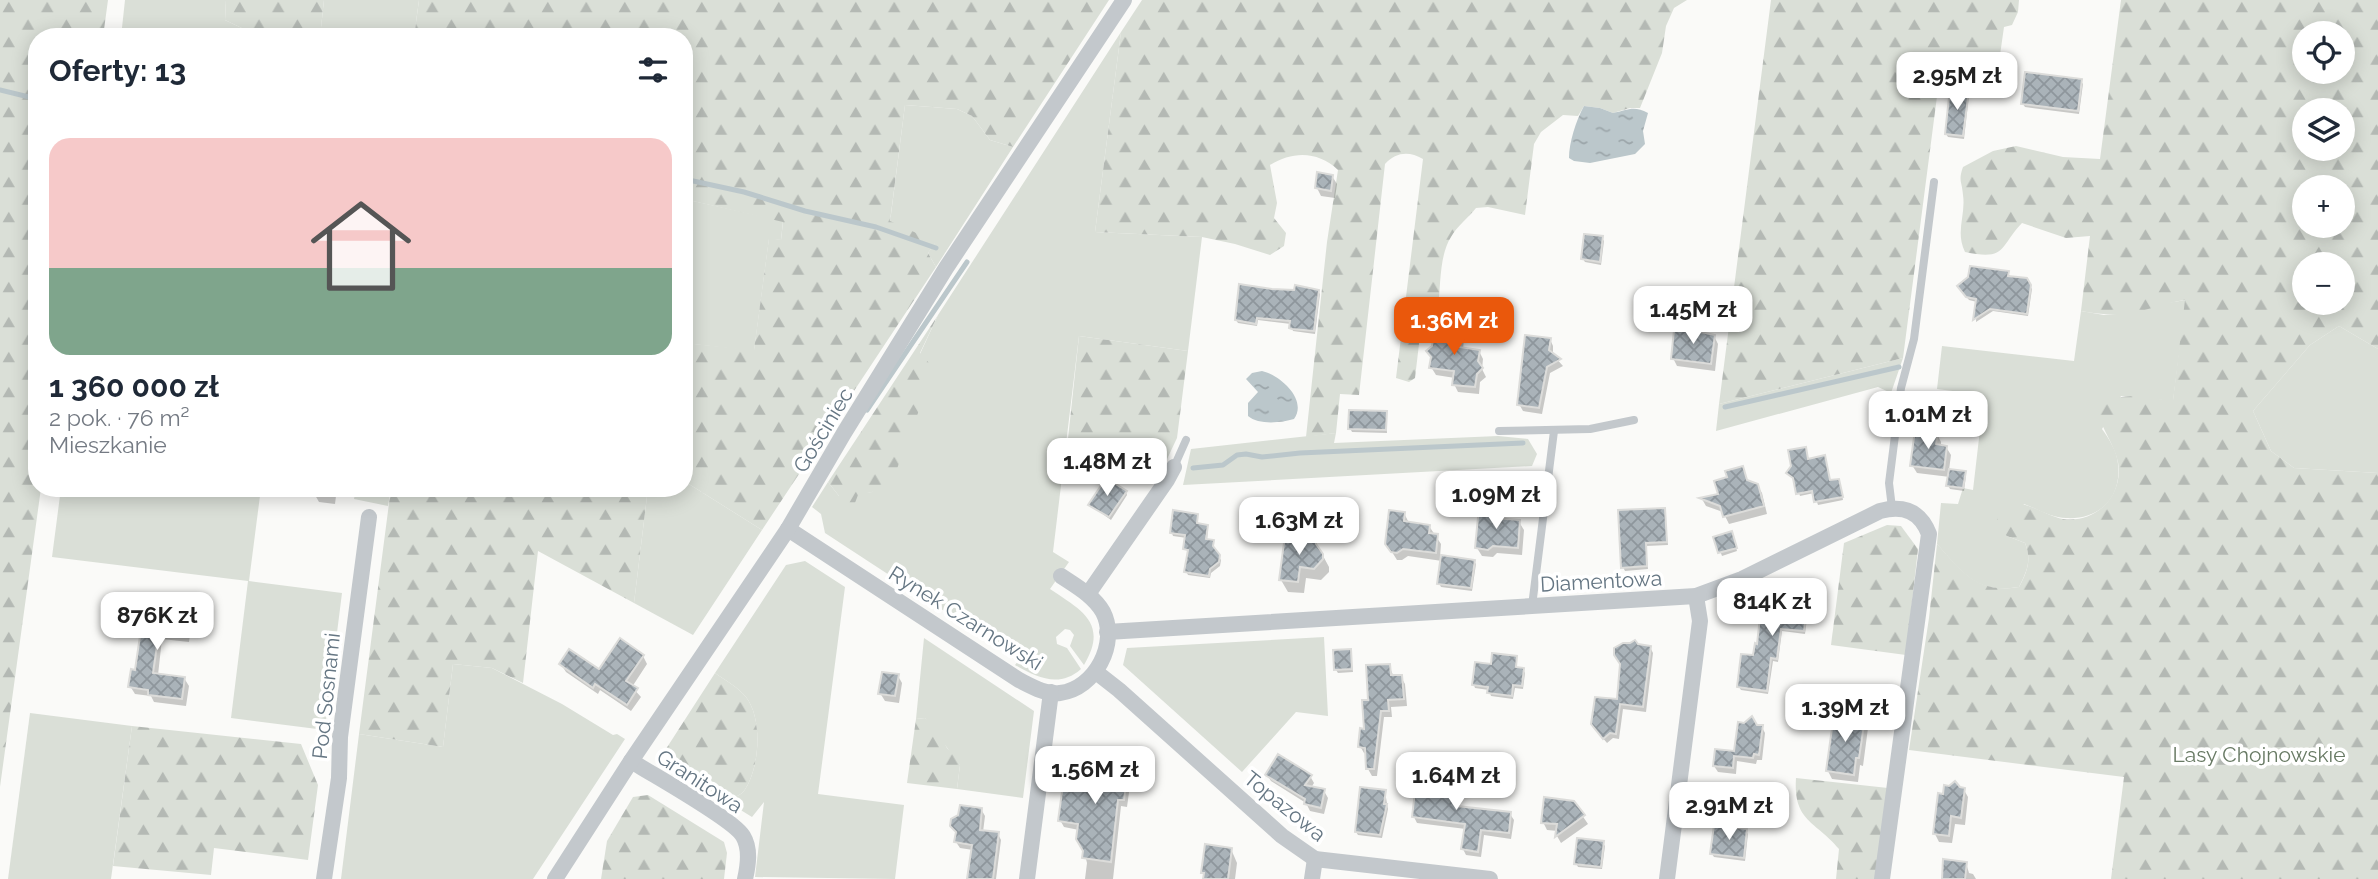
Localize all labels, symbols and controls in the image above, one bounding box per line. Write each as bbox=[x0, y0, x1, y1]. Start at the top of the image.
map controls bbox=[2292, 21, 2355, 315]
button: locate bbox=[2292, 21, 2355, 84]
icon: filters bbox=[634, 51, 672, 89]
pin: 2.95M zł bbox=[1885, 52, 2029, 112]
text: Oferty: 13 bbox=[49, 53, 186, 88]
text: 2.95M zł bbox=[1912, 61, 2002, 88]
button: layers bbox=[2292, 98, 2355, 161]
button: + bbox=[2292, 175, 2355, 238]
icon: home bbox=[298, 183, 424, 309]
button: − bbox=[2292, 252, 2355, 315]
pin: 1.45M zł bbox=[1621, 286, 1765, 346]
text: 1.45M zł bbox=[1649, 295, 1737, 322]
pin: 1.36M zł bbox=[1382, 298, 1526, 357]
text: 1.36M zł bbox=[1410, 306, 1498, 333]
text: 1 360 000 zł bbox=[49, 369, 219, 404]
street label: Gościniec bbox=[788, 383, 858, 477]
pin: 1.01M zł bbox=[1856, 392, 2000, 451]
text: 1.01M zł bbox=[1885, 400, 1971, 427]
text: 2 pok. · 76 m² bbox=[49, 404, 189, 431]
text: Mieszkanie bbox=[49, 431, 167, 458]
pin: 1.48M zł bbox=[1035, 438, 1179, 498]
text: 1.48M zł bbox=[1063, 447, 1151, 474]
pin: 1.09M zł bbox=[1424, 472, 1568, 531]
text: 1.09M zł bbox=[1452, 480, 1540, 507]
pin: 1.63M zł bbox=[1227, 498, 1371, 557]
text: 1.63M zł bbox=[1255, 506, 1343, 533]
street label: Rynek Czarnowski bbox=[884, 561, 1048, 675]
street label: Diamentowa bbox=[1539, 565, 1663, 597]
pin: 814K zł bbox=[1707, 578, 1837, 638]
text: 814K zł bbox=[1733, 587, 1811, 614]
pin: 876K zł bbox=[92, 592, 222, 652]
text: 876K zł bbox=[117, 601, 197, 628]
street label: Pod Sosnami bbox=[307, 632, 345, 760]
pin: 1.39M zł bbox=[1773, 684, 1917, 744]
text: 1.39M zł bbox=[1801, 693, 1889, 720]
park label: Lasy Chojnowskie bbox=[2173, 742, 2345, 767]
street label: Granitowa bbox=[652, 744, 748, 818]
pin: 1.56M zł bbox=[1023, 746, 1167, 806]
pin: 1.64M zł bbox=[1384, 752, 1528, 812]
text: 1.56M zł bbox=[1051, 755, 1139, 782]
text: 1.64M zł bbox=[1412, 761, 1500, 788]
street label: Topazowa bbox=[1239, 766, 1331, 846]
pin: 2.91M zł bbox=[1657, 782, 1801, 842]
text: 2.91M zł bbox=[1685, 791, 1773, 818]

